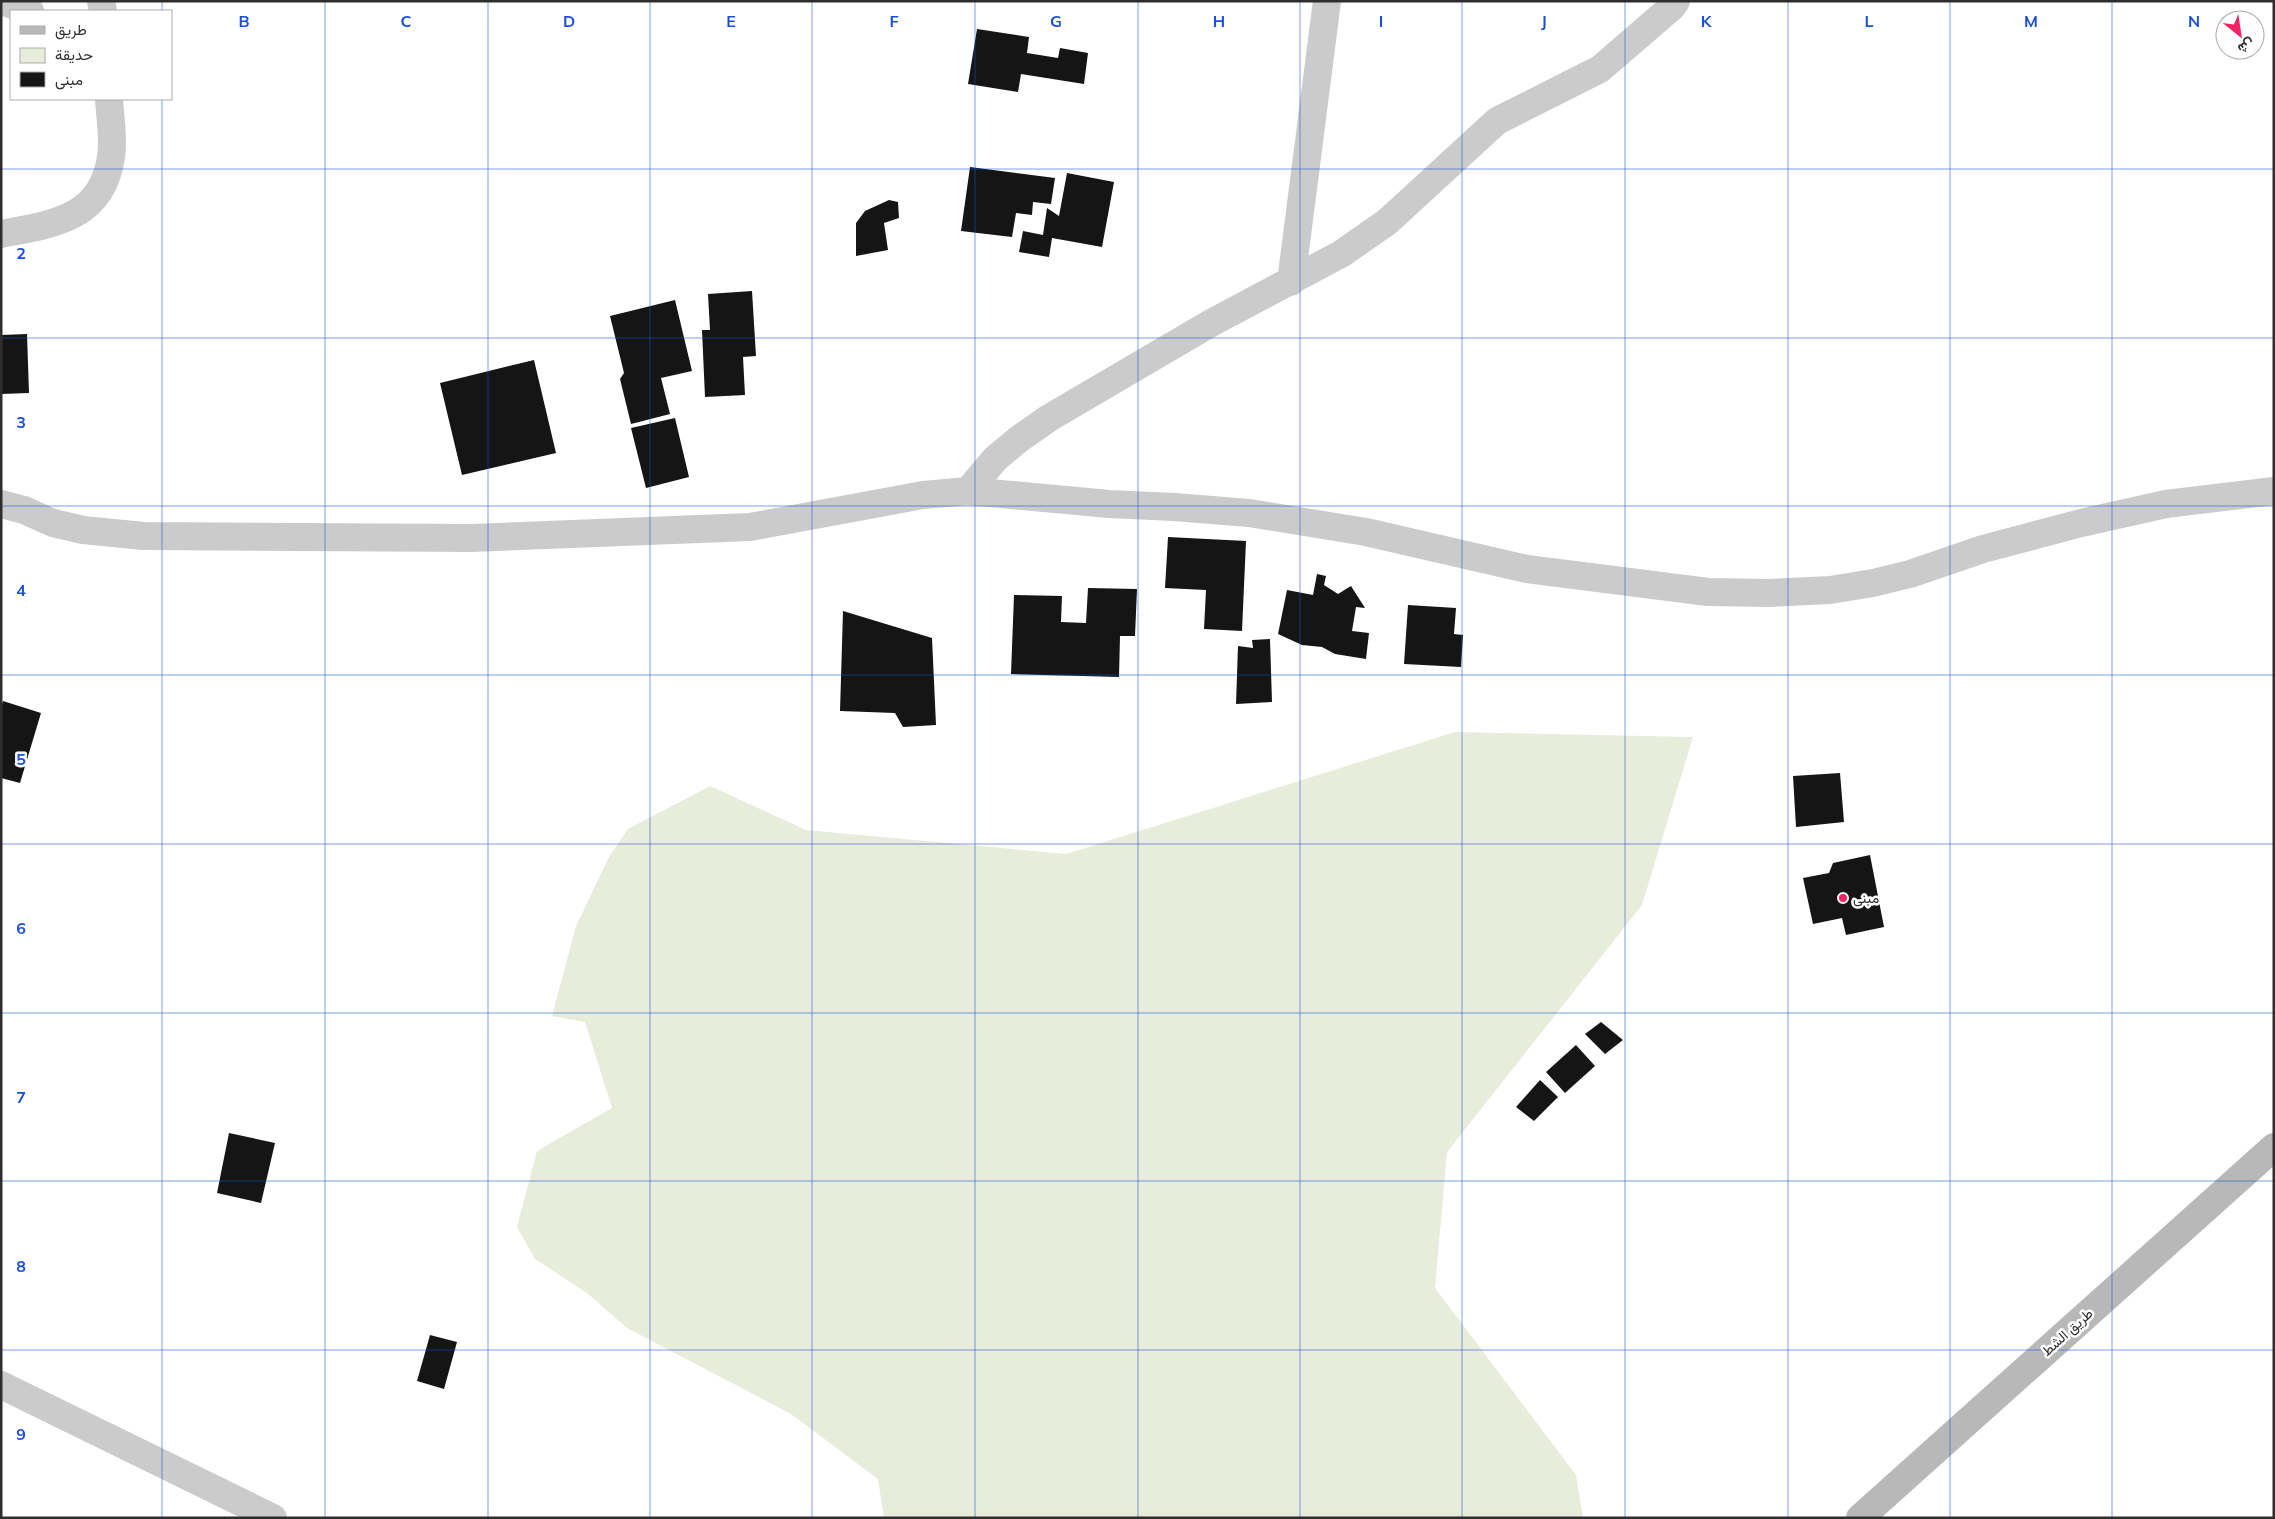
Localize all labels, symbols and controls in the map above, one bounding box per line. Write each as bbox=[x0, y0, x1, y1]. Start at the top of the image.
legend bbox=[10, 10, 172, 100]
north arrow bbox=[2215, 10, 2265, 60]
text: B bbox=[238, 11, 250, 31]
text: C bbox=[401, 11, 412, 31]
text: D bbox=[563, 11, 575, 31]
text: E bbox=[726, 11, 736, 31]
text: F bbox=[889, 11, 899, 31]
text: G bbox=[1050, 11, 1062, 31]
text: H bbox=[1213, 11, 1225, 31]
text: I bbox=[1379, 11, 1383, 31]
text: J bbox=[1541, 11, 1547, 31]
text: K bbox=[1701, 11, 1713, 31]
text: L bbox=[1865, 11, 1874, 31]
text: M bbox=[2024, 11, 2038, 31]
text: N bbox=[2188, 11, 2200, 31]
text: طريق bbox=[55, 20, 87, 40]
text: ش bbox=[2235, 34, 2258, 58]
text: حديقة bbox=[55, 45, 93, 64]
text: مبنى bbox=[55, 70, 83, 90]
text: 2 bbox=[16, 243, 26, 263]
text: 3 bbox=[16, 412, 26, 432]
text: 4 bbox=[16, 580, 26, 600]
text: 5 bbox=[16, 749, 26, 769]
place label: مبنى bbox=[1853, 889, 1879, 907]
marker: مبنى bbox=[1837, 892, 1849, 904]
text: 6 bbox=[16, 918, 26, 938]
text: 7 bbox=[16, 1087, 26, 1107]
text: 8 bbox=[16, 1256, 26, 1276]
street label: طريق الشط bbox=[2038, 1304, 2096, 1360]
text: 9 bbox=[16, 1424, 26, 1444]

